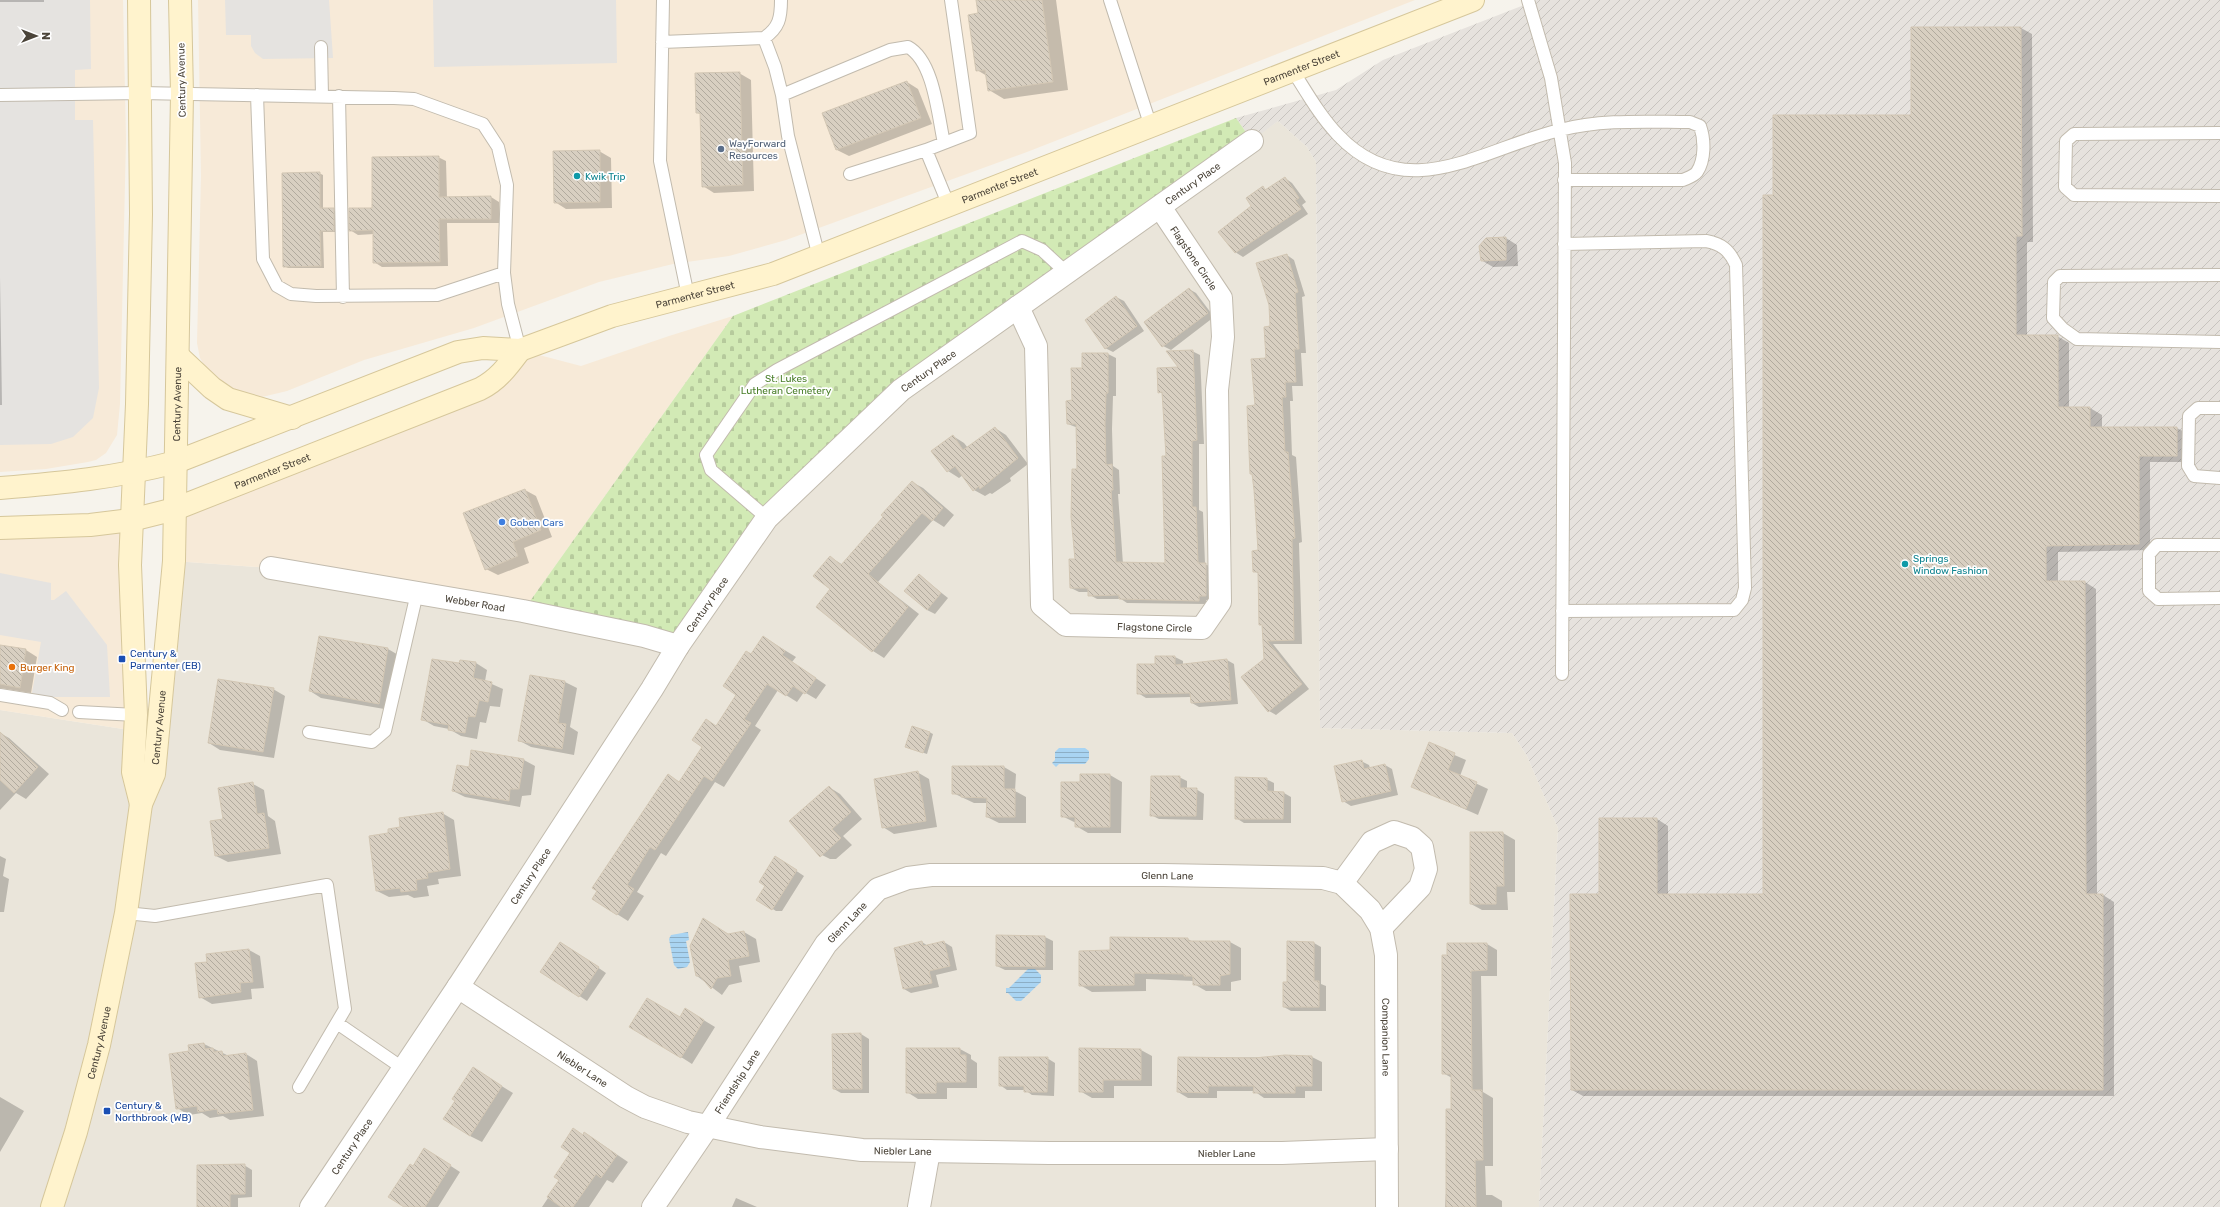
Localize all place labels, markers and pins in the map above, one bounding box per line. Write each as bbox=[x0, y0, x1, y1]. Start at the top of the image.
place label: WayForward Resources bbox=[729, 138, 786, 162]
marker: WayForward Resources bbox=[716, 144, 726, 154]
marker: Kwik Trip bbox=[572, 171, 582, 181]
place label: Kwik Trip bbox=[585, 171, 625, 183]
marker: Goben Cars bbox=[497, 517, 507, 527]
place label: Goben Cars bbox=[510, 517, 564, 529]
place label: Springs Window Fashion bbox=[1913, 553, 1988, 577]
marker: Springs Window Fashion bbox=[1900, 559, 1910, 569]
place label: Century & Parmenter (EB) bbox=[130, 648, 201, 672]
marker: Century & Parmenter (EB) bbox=[117, 654, 127, 664]
marker: Burger King bbox=[7, 662, 17, 672]
place label: Burger King bbox=[20, 662, 74, 674]
place label: Century & Northbrook (WB) bbox=[115, 1100, 191, 1124]
marker: Century & Northbrook (WB) bbox=[102, 1106, 112, 1116]

